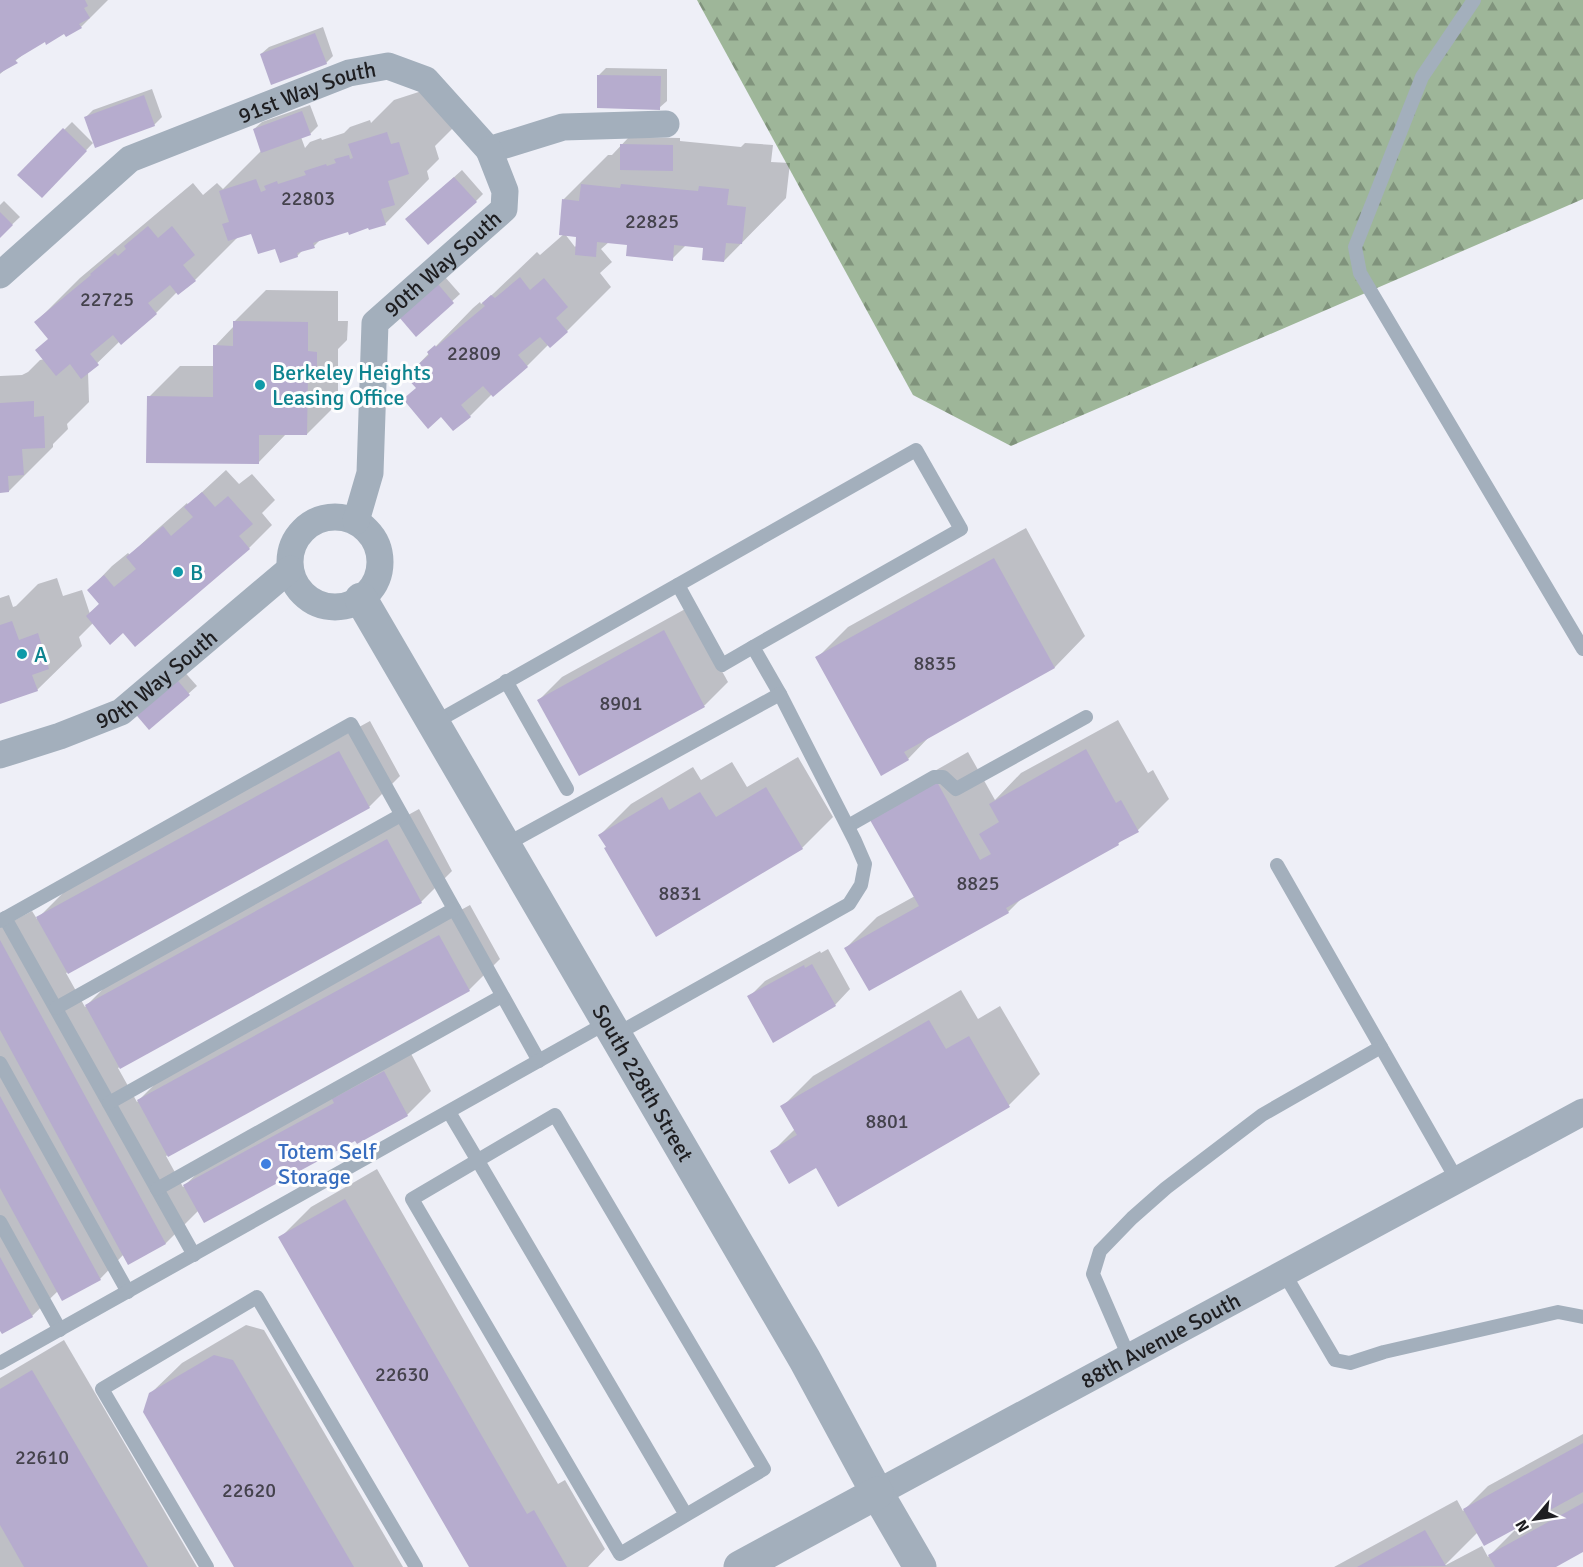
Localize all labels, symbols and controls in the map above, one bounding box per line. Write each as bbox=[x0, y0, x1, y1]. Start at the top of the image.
street label: 91st Way South bbox=[234, 55, 378, 129]
house number: 22803 bbox=[281, 186, 335, 211]
street label: 90th Way South bbox=[378, 205, 507, 323]
house number: 22825 bbox=[625, 209, 679, 234]
house number: 22725 bbox=[80, 287, 134, 312]
house number: 22809 bbox=[447, 341, 501, 366]
place label: Berkeley Heights Leasing Office bbox=[272, 359, 431, 411]
marker: Berkeley Heights Leasing Office bbox=[253, 378, 267, 392]
place label: B bbox=[190, 559, 203, 586]
marker: B bbox=[171, 565, 185, 579]
street label: 90th Way South bbox=[92, 624, 223, 735]
place label: A bbox=[34, 641, 48, 668]
marker: A bbox=[15, 647, 29, 661]
house number: 8835 bbox=[913, 651, 957, 676]
house number: 8901 bbox=[599, 691, 643, 716]
house number: 8825 bbox=[956, 871, 1000, 896]
house number: 8831 bbox=[658, 881, 702, 906]
street label: South 228th Street bbox=[586, 999, 699, 1167]
house number: 8801 bbox=[865, 1109, 909, 1134]
place label: Totem Self Storage bbox=[278, 1138, 378, 1190]
marker: Totem Self Storage bbox=[259, 1157, 273, 1171]
street label: 88th Avenue South bbox=[1076, 1287, 1245, 1395]
house number: 22630 bbox=[375, 1362, 429, 1387]
house number: 22610 bbox=[15, 1445, 69, 1470]
house number: 22620 bbox=[222, 1478, 276, 1503]
north arrow bbox=[1505, 1489, 1565, 1549]
text: N bbox=[1511, 1516, 1534, 1536]

